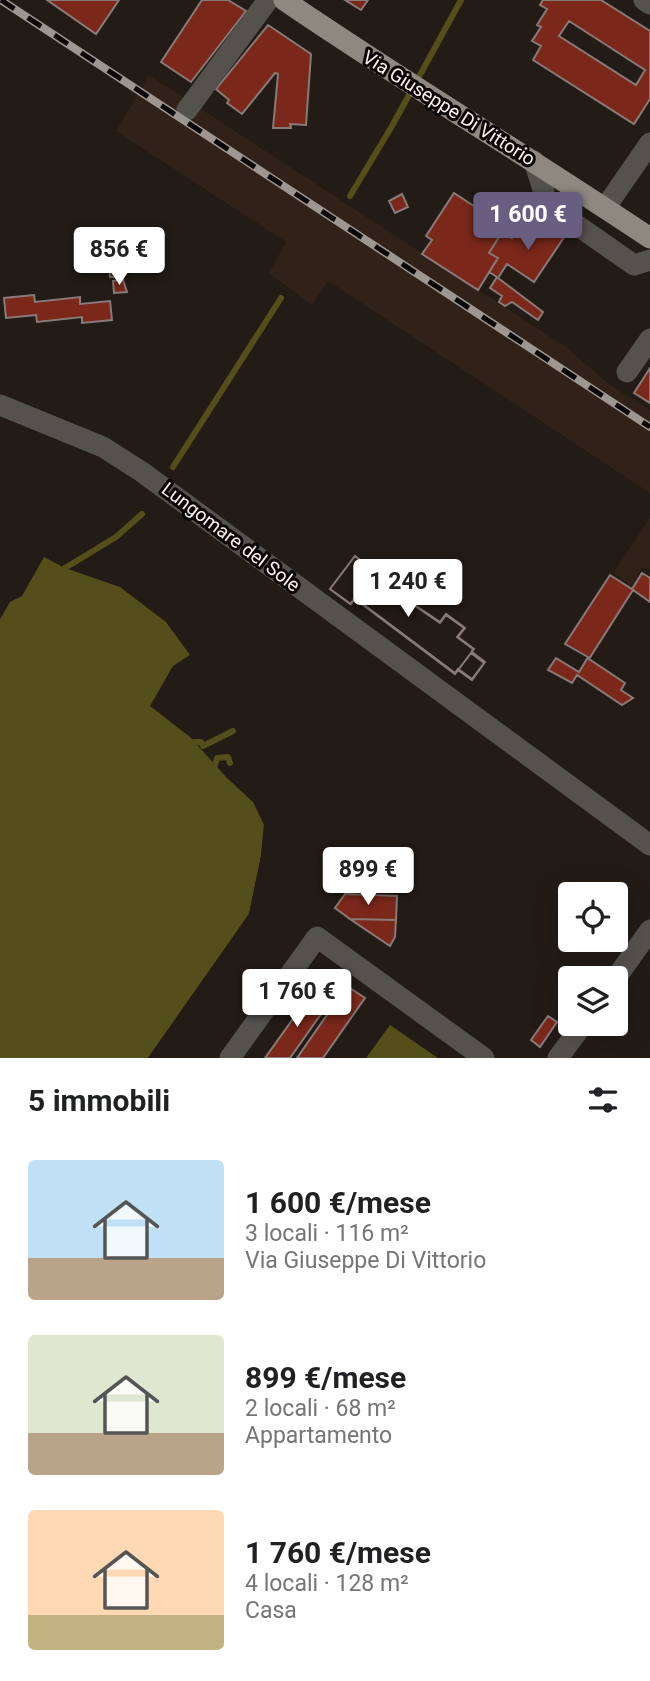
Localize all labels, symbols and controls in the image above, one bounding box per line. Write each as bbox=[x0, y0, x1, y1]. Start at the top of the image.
street label: Via Giuseppe Di Vittorio bbox=[358, 45, 540, 171]
pin: 1 600 € bbox=[463, 192, 593, 252]
text: 1 600 € bbox=[489, 201, 567, 228]
pin: 856 € bbox=[70, 228, 168, 287]
text: 856 € bbox=[90, 236, 148, 263]
street label: Lungomare del Sole bbox=[157, 477, 305, 597]
pin: 1 240 € bbox=[343, 560, 473, 619]
text: 1 240 € bbox=[369, 568, 447, 595]
pin: 899 € bbox=[319, 848, 417, 907]
text: 899 € bbox=[339, 856, 397, 883]
map controls bbox=[558, 882, 628, 1036]
button: locate bbox=[558, 882, 628, 952]
button: layers bbox=[558, 966, 628, 1036]
pin: 1 760 € bbox=[232, 970, 362, 1029]
text: 1 760 € bbox=[258, 978, 336, 1005]
icon: filters bbox=[584, 1081, 622, 1119]
text: 5 immobili bbox=[28, 1083, 170, 1118]
text: 1 600 €/mese bbox=[245, 1185, 431, 1220]
icon: home bbox=[84, 1188, 168, 1272]
text: 3 locali · 116 m² bbox=[245, 1220, 409, 1247]
text: Via Giuseppe Di Vittorio bbox=[245, 1247, 486, 1274]
text: 899 €/mese bbox=[245, 1360, 406, 1395]
icon: home bbox=[84, 1363, 168, 1447]
text: 2 locali · 68 m² bbox=[245, 1395, 396, 1422]
text: Appartamento bbox=[245, 1422, 392, 1449]
text: 1 760 €/mese bbox=[245, 1535, 431, 1570]
icon: home bbox=[84, 1538, 168, 1622]
text: 4 locali · 128 m² bbox=[245, 1570, 409, 1597]
text: Casa bbox=[245, 1597, 297, 1624]

